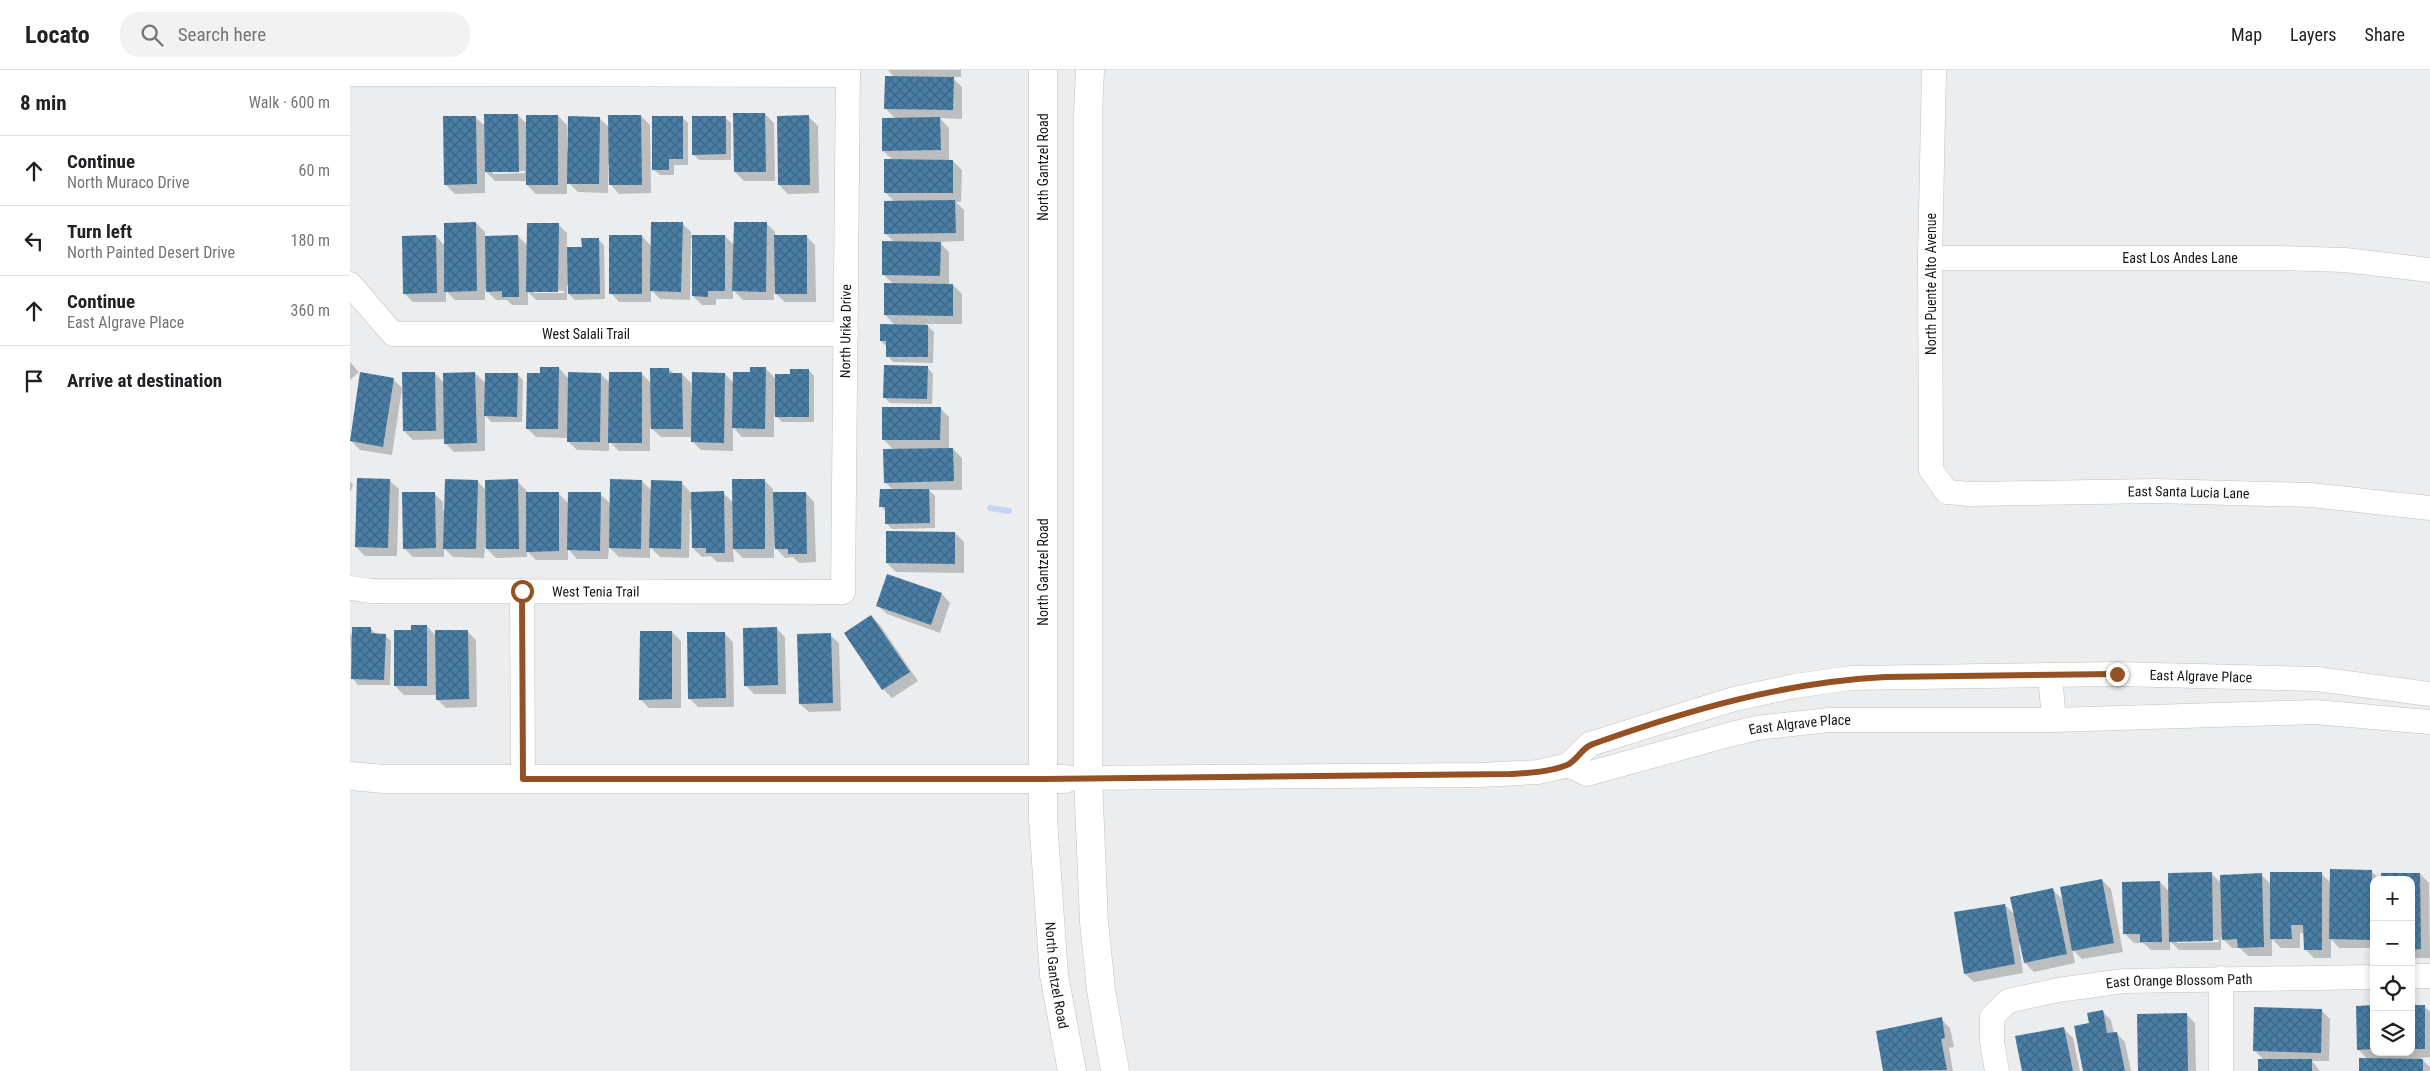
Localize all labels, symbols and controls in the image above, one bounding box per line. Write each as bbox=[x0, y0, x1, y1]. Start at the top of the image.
search box bbox=[120, 12, 470, 57]
text: Locato bbox=[25, 21, 90, 49]
icon: search bbox=[138, 21, 166, 49]
text: Search here bbox=[178, 23, 266, 46]
text: Map bbox=[2231, 24, 2262, 45]
text: Layers bbox=[2290, 24, 2337, 45]
text: Share bbox=[2365, 24, 2405, 45]
text: 8 min bbox=[20, 91, 67, 115]
text: Walk · 600 m bbox=[249, 93, 330, 112]
street label: North Gantzel Road bbox=[1035, 113, 1051, 221]
text: Continue bbox=[67, 150, 135, 173]
icon: ahead bbox=[20, 157, 48, 185]
text: 60 m bbox=[298, 161, 330, 180]
text: North Muraco Drive bbox=[67, 173, 189, 192]
street label: North Puente Alto Avenue bbox=[1923, 213, 1939, 355]
text: Turn left bbox=[67, 220, 132, 243]
icon: left bbox=[20, 227, 48, 255]
text: 180 m bbox=[291, 231, 330, 250]
text: North Painted Desert Drive bbox=[67, 243, 235, 262]
street label: East Los Andes Lane bbox=[2122, 250, 2238, 266]
street label: North Urika Drive bbox=[837, 284, 854, 378]
text: Continue bbox=[67, 290, 135, 313]
icon: ahead bbox=[20, 297, 48, 325]
text: 360 m bbox=[291, 301, 330, 320]
text: East Algrave Place bbox=[67, 313, 184, 332]
street label: West Salali Trail bbox=[542, 326, 630, 342]
icon: arrive bbox=[20, 367, 48, 395]
text: Arrive at destination bbox=[67, 369, 222, 392]
street label: East Santa Lucia Lane bbox=[2128, 483, 2250, 501]
street label: North Gantzel Road bbox=[1035, 518, 1051, 626]
route start bbox=[511, 580, 534, 603]
street label: West Tenia Trail bbox=[552, 583, 639, 600]
route end bbox=[2106, 663, 2129, 686]
street label: East Algrave Place bbox=[2149, 667, 2253, 685]
street label: East Algrave Place bbox=[1747, 712, 1851, 738]
map controls bbox=[2370, 876, 2415, 1056]
button: + bbox=[2370, 876, 2415, 921]
street label: North Gantzel Road bbox=[1042, 921, 1072, 1030]
button: − bbox=[2370, 921, 2415, 966]
button: locate bbox=[2370, 966, 2415, 1011]
street label: East Orange Blossom Path bbox=[2105, 971, 2253, 991]
button: layers bbox=[2370, 1011, 2415, 1056]

